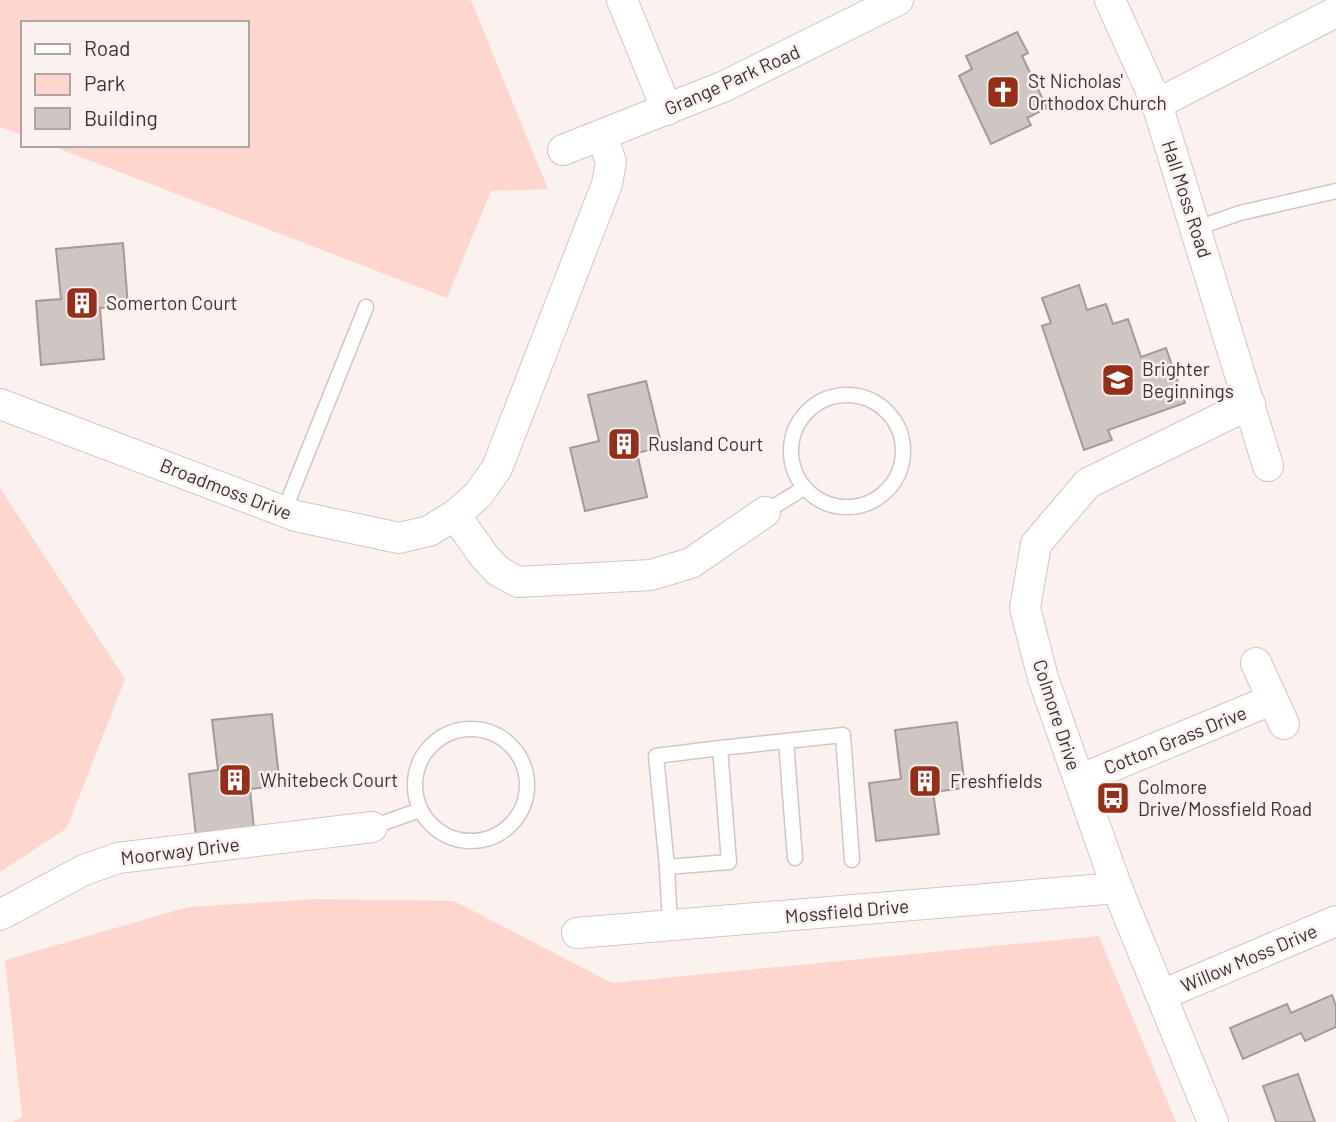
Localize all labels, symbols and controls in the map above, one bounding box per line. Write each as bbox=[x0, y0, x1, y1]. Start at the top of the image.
legend bbox=[21, 21, 248, 147]
text: Road bbox=[84, 35, 130, 60]
street label: Grange Park Road bbox=[661, 39, 803, 120]
place label: St Nicholas' Orthodox Church bbox=[1028, 69, 1167, 114]
text: Park bbox=[84, 70, 125, 95]
church icon: St Nicholas' Orthodox Church bbox=[984, 73, 1022, 111]
text: Building bbox=[84, 105, 158, 130]
street label: Hall Moss Road bbox=[1158, 137, 1217, 261]
building icon: Somerton Court bbox=[63, 284, 101, 322]
place label: Somerton Court bbox=[106, 291, 238, 314]
place label: Brighter Beginnings bbox=[1142, 357, 1234, 402]
school or university icon: Brighter Beginnings bbox=[1099, 361, 1137, 399]
building icon: Rusland Court bbox=[605, 425, 643, 463]
place label: Rusland Court bbox=[648, 432, 763, 455]
street label: Broadmoss Drive bbox=[157, 453, 295, 524]
street label: Colmore Drive bbox=[1029, 656, 1086, 773]
street label: Cotton Grass Drive bbox=[1100, 700, 1250, 779]
building icon: Whitebeck Court bbox=[216, 761, 254, 799]
building icon: Freshfields bbox=[906, 762, 944, 800]
place label: Whitebeck Court bbox=[260, 768, 398, 791]
place label: Freshfields bbox=[950, 769, 1042, 792]
place label: Colmore Drive/Mossfield Road bbox=[1138, 775, 1312, 820]
bus stop icon: Colmore Drive/Mossfield Road bbox=[1094, 779, 1132, 817]
street label: Moorway Drive bbox=[119, 832, 241, 869]
street label: Mossfield Drive bbox=[784, 894, 910, 927]
street label: Willow Moss Drive bbox=[1177, 918, 1320, 997]

